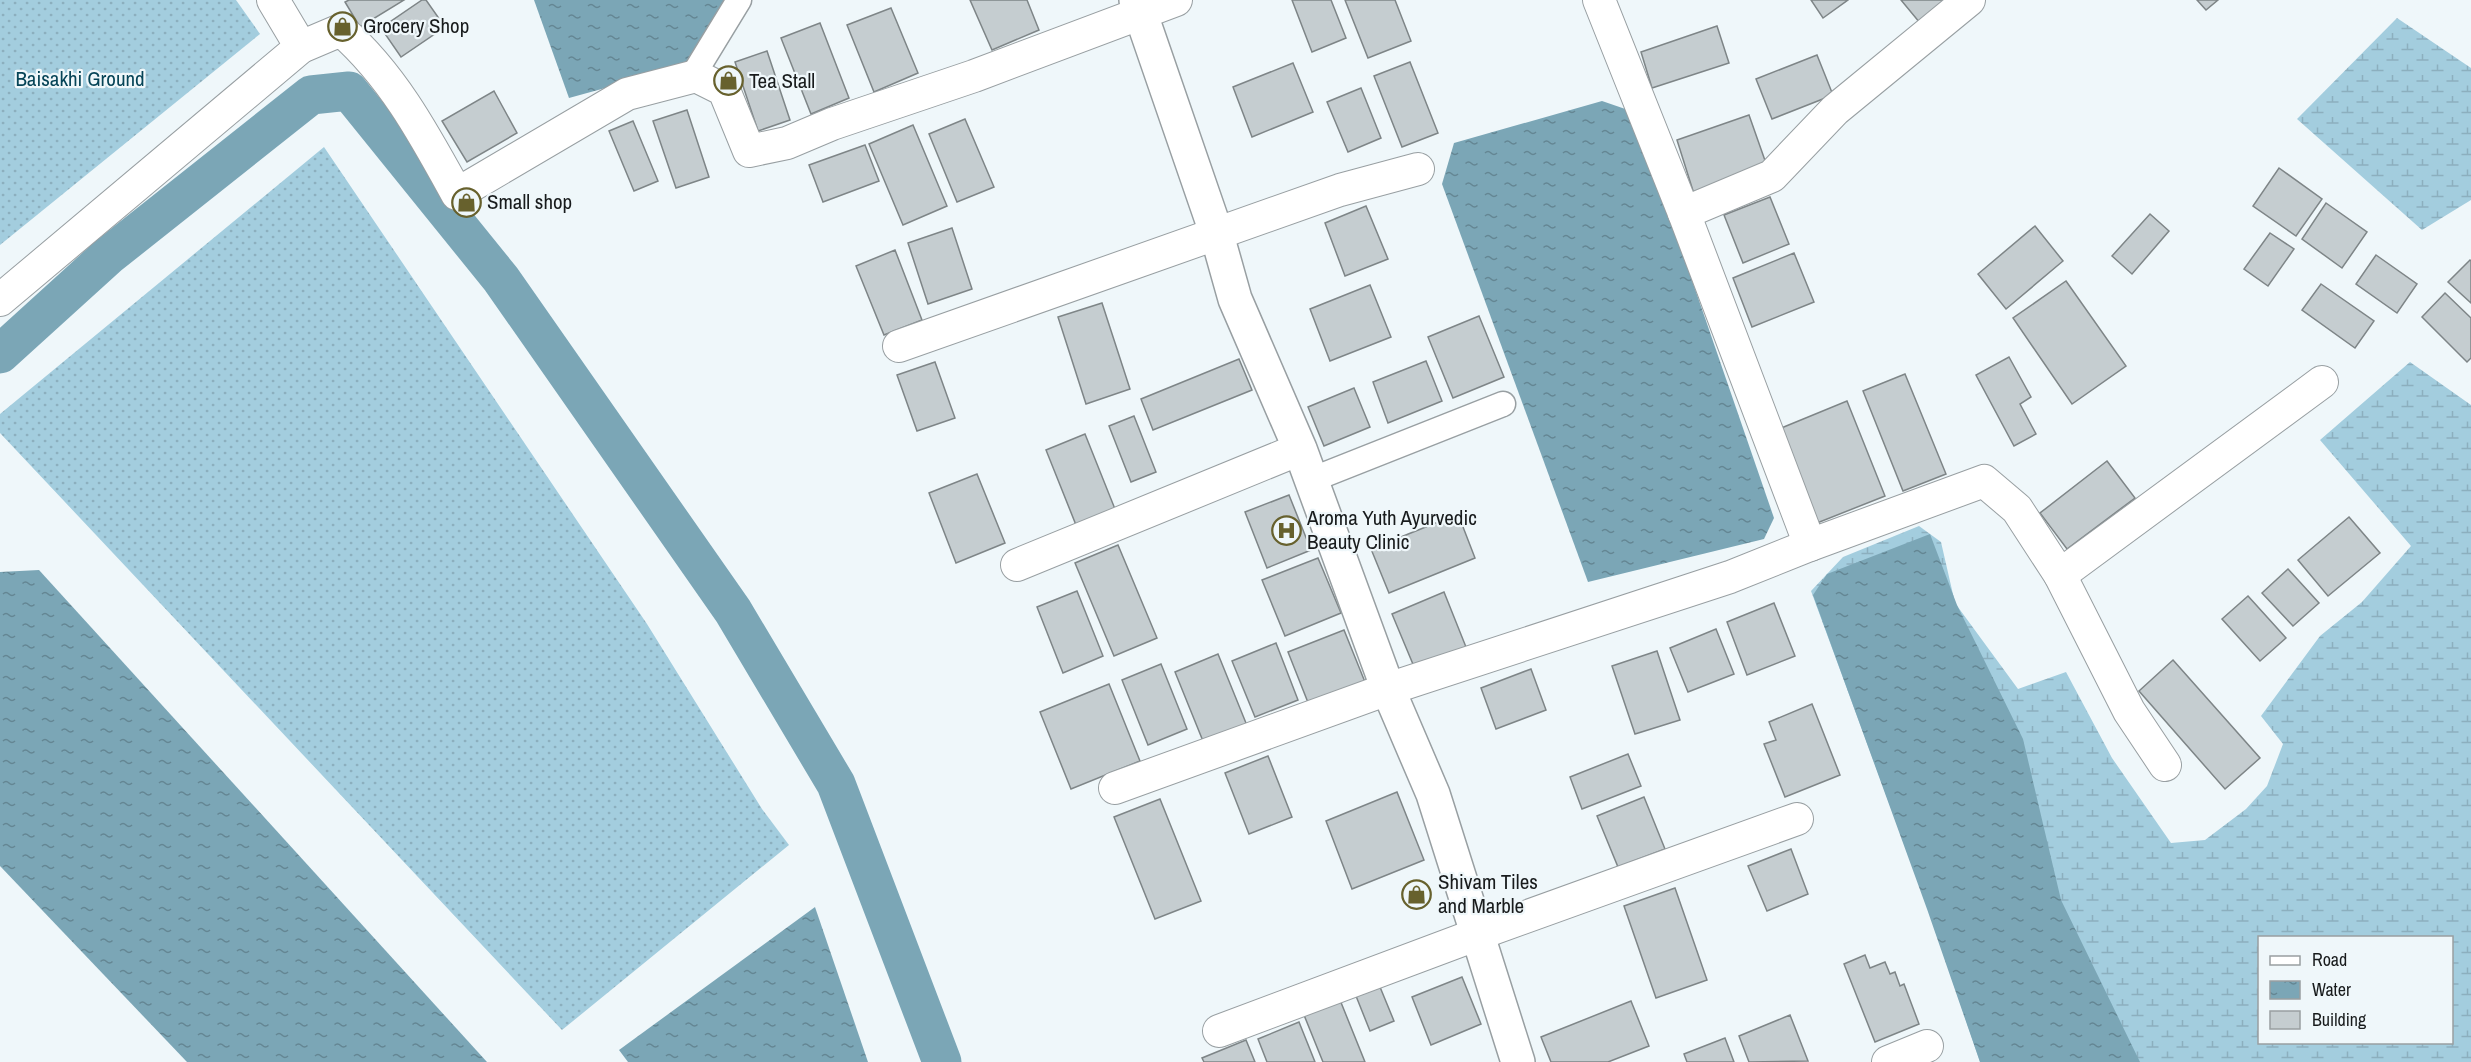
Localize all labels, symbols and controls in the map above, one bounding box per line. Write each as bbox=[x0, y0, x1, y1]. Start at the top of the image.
shop icon: Grocery Shop bbox=[326, 10, 358, 42]
place label: Grocery Shop bbox=[363, 11, 469, 40]
park label: Baisakhi Ground bbox=[15, 64, 145, 93]
shop icon: Tea Stall bbox=[712, 65, 744, 97]
place label: Tea Stall bbox=[749, 66, 815, 95]
shop icon: Small shop bbox=[450, 186, 482, 218]
place label: Small shop bbox=[487, 187, 572, 216]
place label: Aroma Yuth Ayurvedic Beauty Clinic bbox=[1306, 503, 1477, 556]
hospital icon: Aroma Yuth Ayurvedic Beauty Clinic bbox=[1270, 514, 1302, 546]
place label: Shivam Tiles and Marble bbox=[1438, 867, 1538, 920]
shop icon: Shivam Tiles and Marble bbox=[1401, 878, 1433, 910]
legend bbox=[2258, 936, 2453, 1044]
text: Road bbox=[2312, 947, 2347, 972]
text: Water bbox=[2312, 977, 2351, 1002]
text: Building bbox=[2312, 1007, 2367, 1032]

